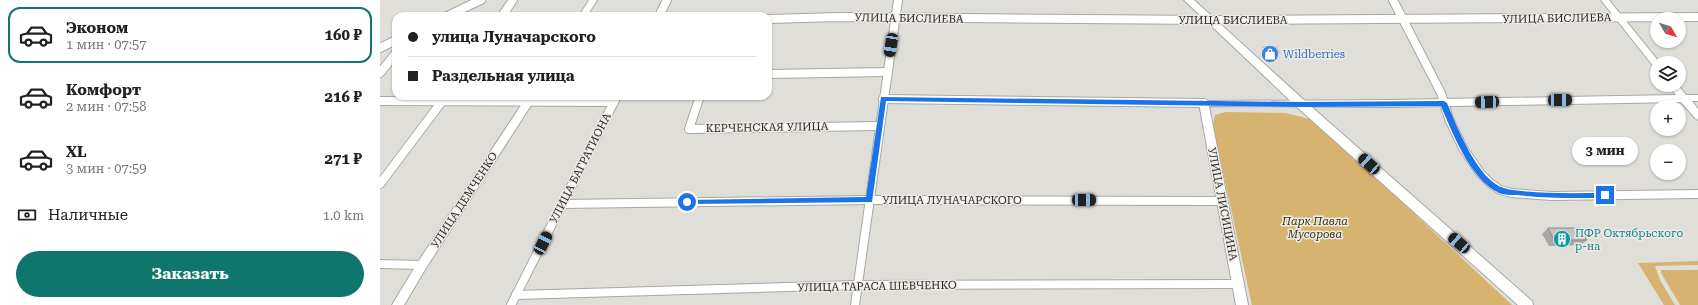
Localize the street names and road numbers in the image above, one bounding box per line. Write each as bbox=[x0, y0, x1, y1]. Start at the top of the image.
street label: УЛИЦА БИСЛИЕВА bbox=[854, 11, 964, 26]
street label: УЛИЦА БИСЛИЕВА bbox=[1502, 11, 1612, 26]
street label: УЛИЦА БИСЛИЕВА bbox=[1179, 14, 1288, 27]
street label: УЛИЦА БАГРАТИОНА bbox=[547, 111, 614, 226]
street label: КЕРЧЕНСКАЯ УЛИЦА bbox=[706, 120, 829, 135]
street label: УЛИЦА ЛИСИЦИНА bbox=[1205, 146, 1240, 262]
street label: УЛИЦА ДЕМЧЕНКО bbox=[429, 150, 500, 251]
street label: УЛИЦА ЛУНАЧАРСКОГО bbox=[882, 194, 1022, 207]
street label: УЛИЦА ТАРАСА ШЕВЧЕНКО bbox=[797, 279, 957, 294]

